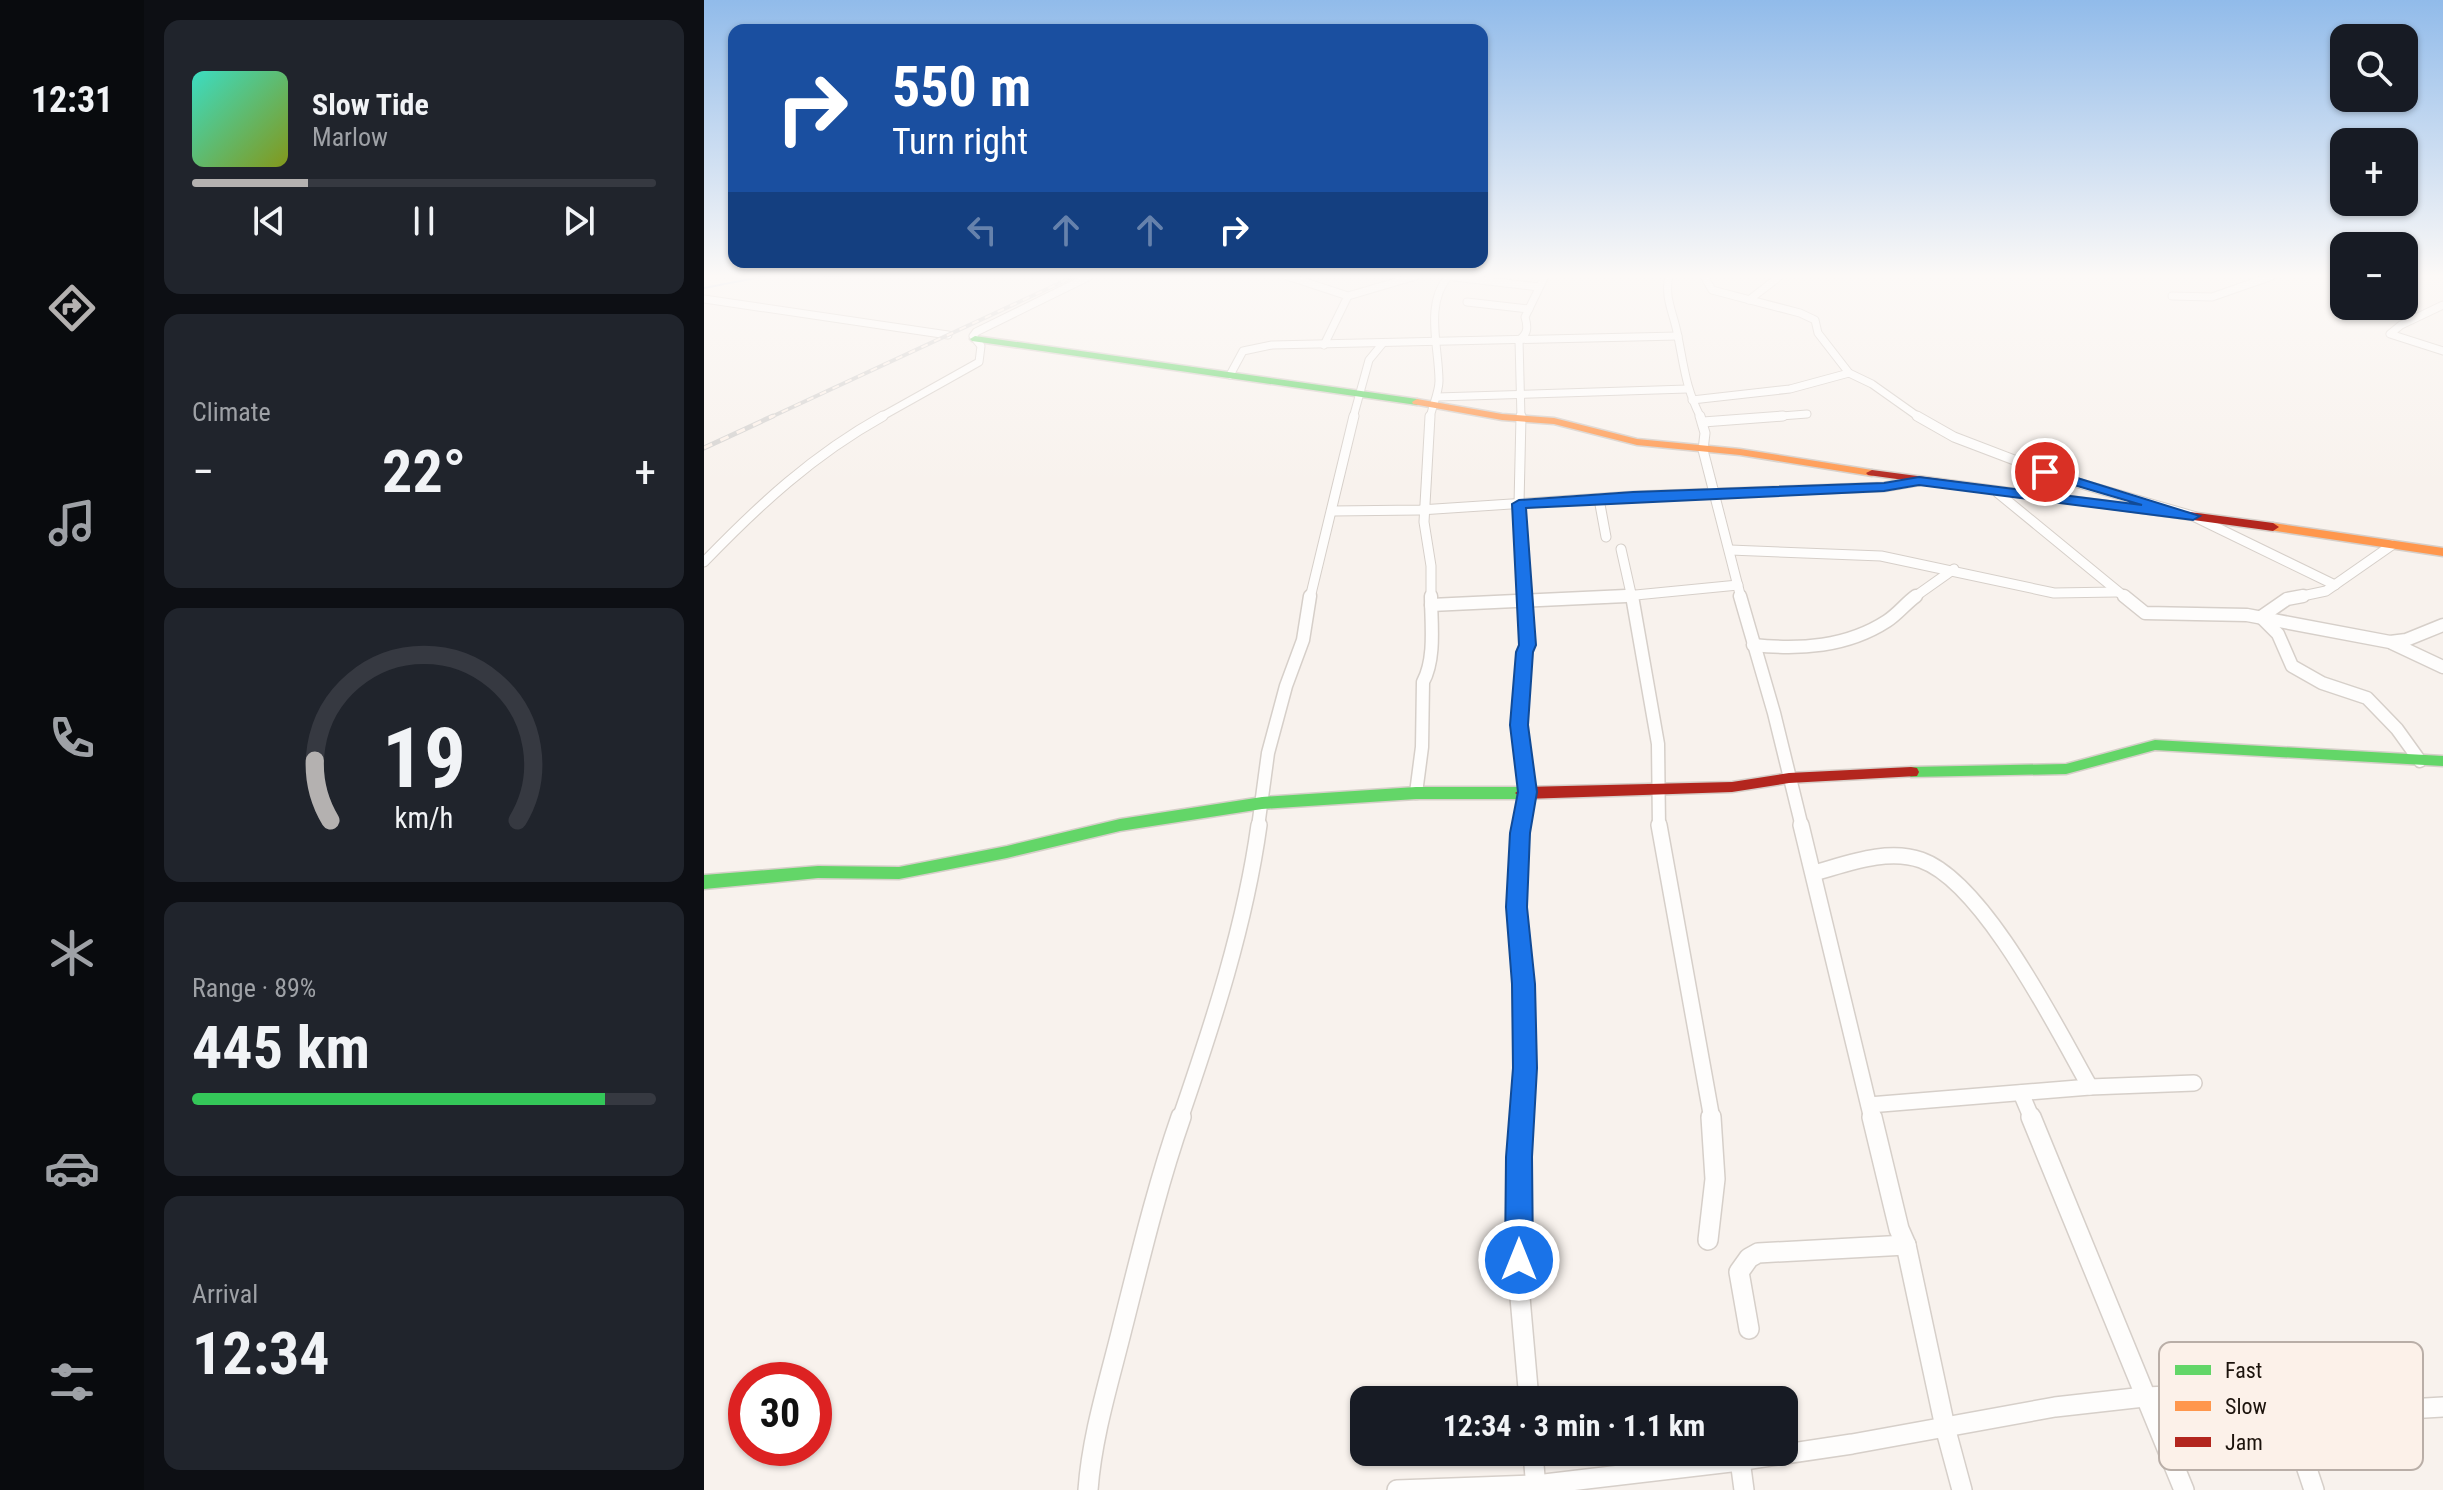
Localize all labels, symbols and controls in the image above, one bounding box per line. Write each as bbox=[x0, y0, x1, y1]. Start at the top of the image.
map controls bbox=[2330, 24, 2418, 320]
button: search bbox=[2330, 24, 2418, 112]
text: 550 m bbox=[892, 54, 1031, 120]
icon: right bbox=[760, 56, 864, 160]
text: 12:31 bbox=[31, 79, 113, 121]
text: Slow Tide bbox=[312, 87, 429, 122]
text: Turn right bbox=[892, 121, 1028, 163]
text: Marlow bbox=[312, 122, 388, 152]
button: + bbox=[2330, 128, 2418, 216]
icon: previous bbox=[247, 199, 291, 243]
icon: pause bbox=[402, 199, 446, 243]
icon: next bbox=[557, 199, 601, 243]
icon: left bbox=[960, 208, 1004, 252]
icon: ahead bbox=[1044, 208, 1088, 252]
icon: ahead bbox=[1128, 208, 1172, 252]
icon: right bbox=[1212, 208, 1256, 252]
button: − bbox=[2330, 232, 2418, 320]
icon: directions bbox=[44, 280, 100, 336]
text: Climate bbox=[192, 397, 271, 427]
text: 22° bbox=[382, 436, 466, 507]
pin bbox=[2011, 438, 2079, 506]
text: − bbox=[192, 446, 214, 498]
text: + bbox=[634, 446, 656, 498]
icon: arrive bbox=[2023, 450, 2067, 494]
icon: music bbox=[44, 495, 100, 551]
icon: phone bbox=[44, 710, 100, 766]
text: 19 bbox=[382, 710, 466, 807]
text: km/h bbox=[395, 801, 453, 835]
icon: climate bbox=[44, 925, 100, 981]
text: Range · 89% bbox=[192, 973, 316, 1003]
text: 445 km bbox=[192, 1012, 370, 1083]
icon: car bbox=[44, 1140, 100, 1196]
position arrow bbox=[1477, 1218, 1561, 1302]
text: Arrival bbox=[192, 1279, 258, 1309]
text: 12:34 bbox=[192, 1318, 330, 1389]
legend bbox=[2159, 1342, 2423, 1470]
icon: filters bbox=[44, 1354, 100, 1410]
text: Fast bbox=[2225, 1358, 2262, 1383]
speed limit sign: 30 bbox=[728, 1362, 832, 1466]
text: Slow bbox=[2225, 1394, 2267, 1419]
text: 12:34 · 3 min · 1.1 km bbox=[1443, 1408, 1705, 1443]
text: Jam bbox=[2225, 1430, 2263, 1455]

